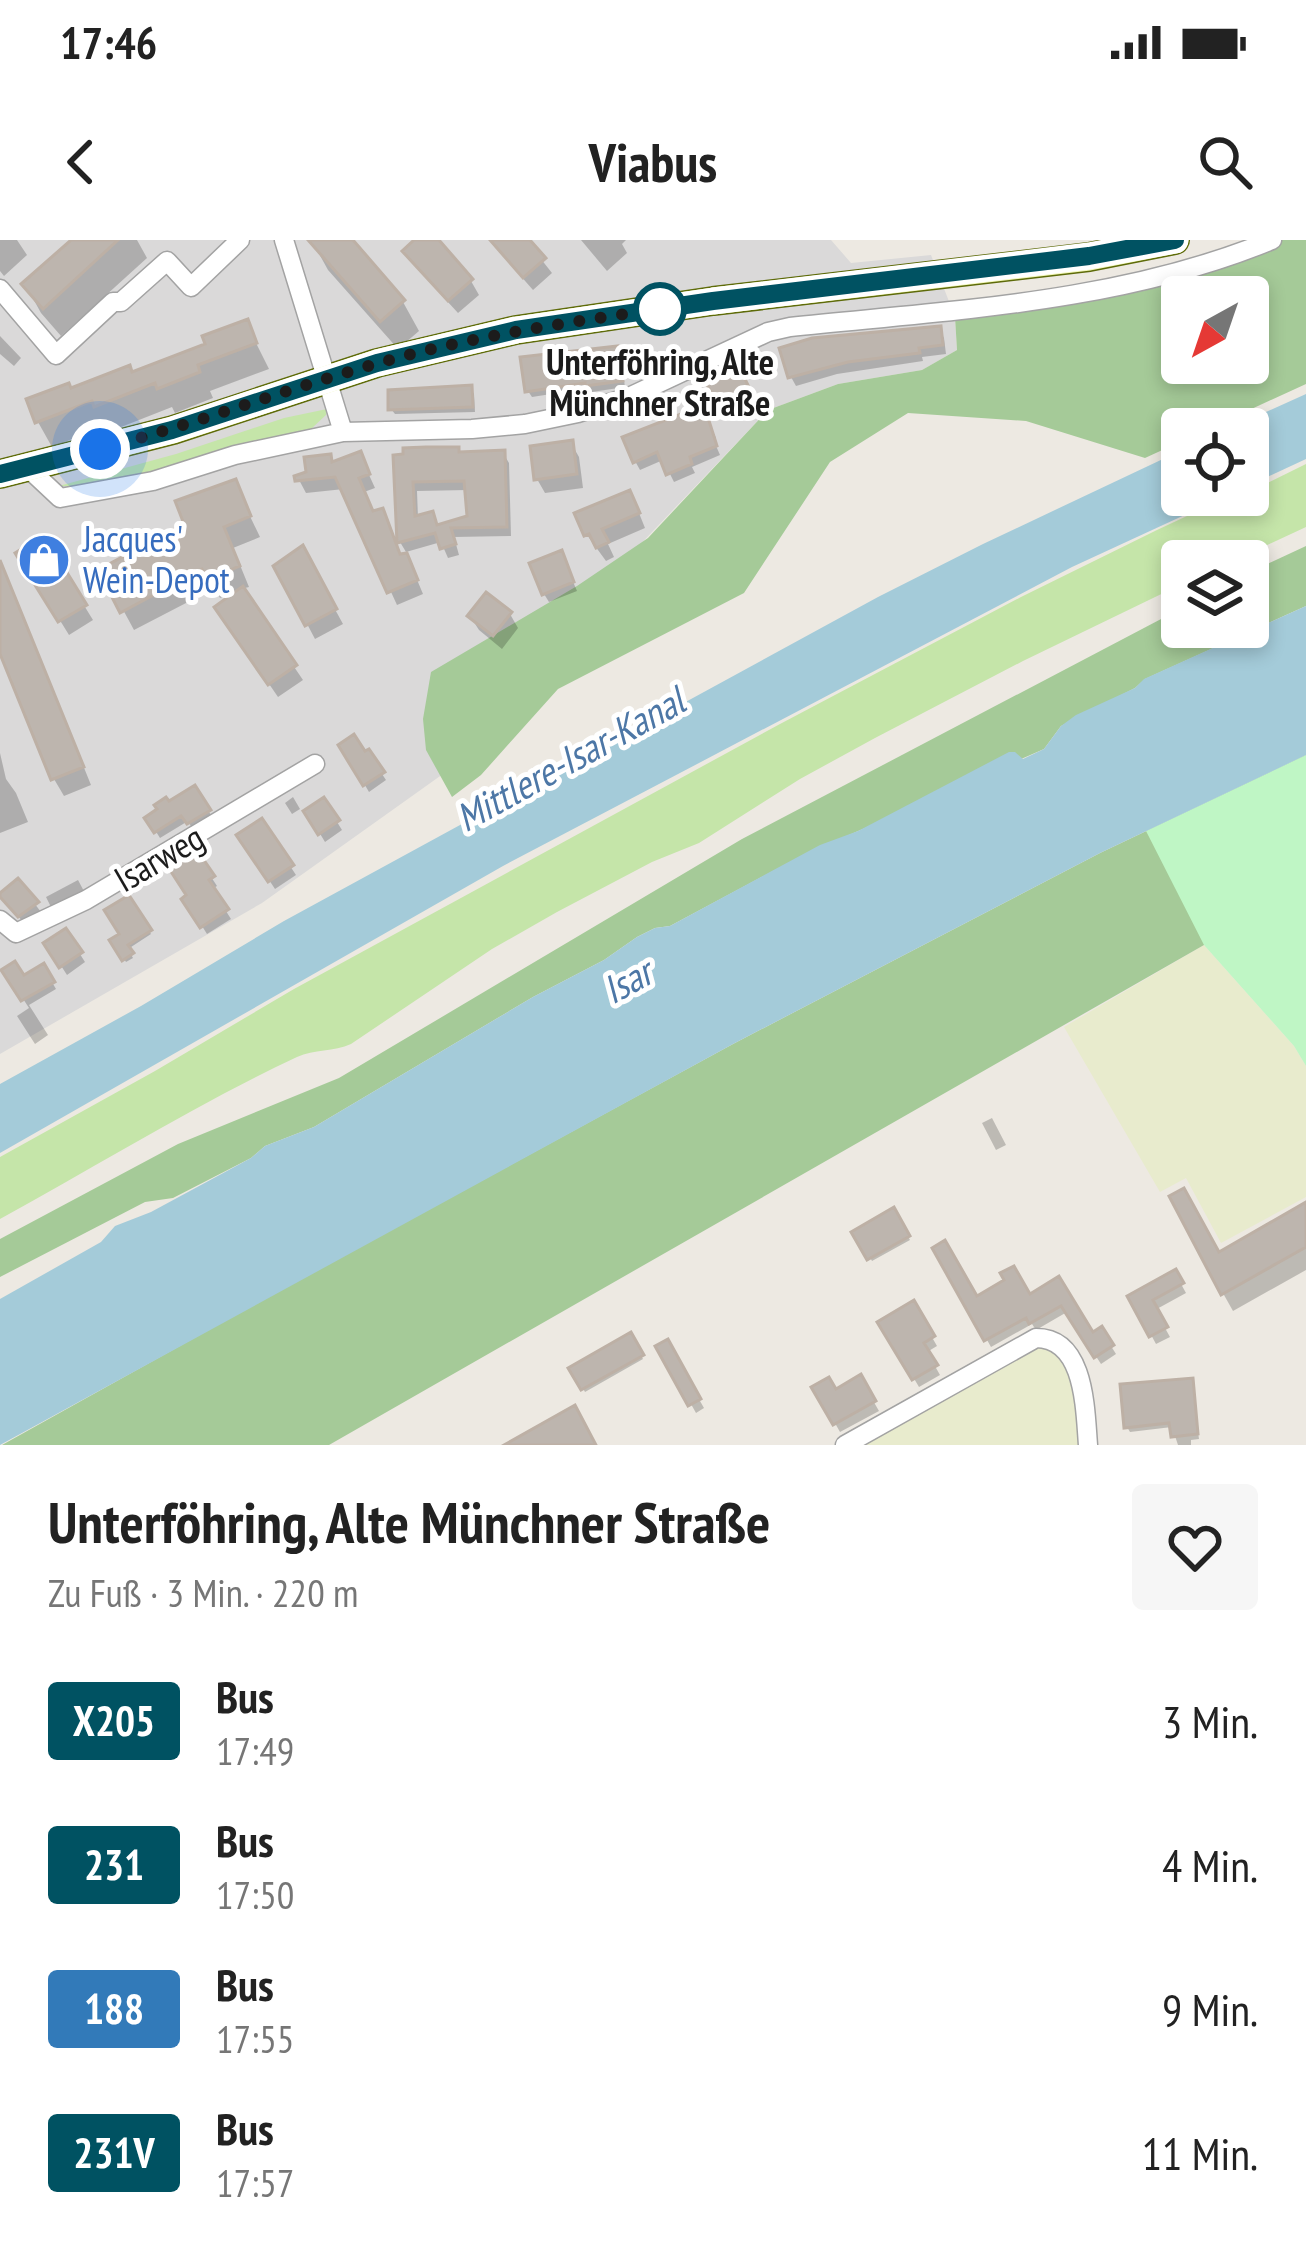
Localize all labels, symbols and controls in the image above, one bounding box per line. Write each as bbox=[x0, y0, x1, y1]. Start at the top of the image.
text: 17:46 bbox=[60, 13, 157, 71]
text: Viabus bbox=[589, 127, 717, 197]
icon: back bbox=[48, 129, 114, 195]
icon: search bbox=[1192, 129, 1258, 195]
north arrow bbox=[1161, 276, 1269, 384]
map controls bbox=[1161, 276, 1269, 648]
marker: Unterföhring, Alte Münchner Straße bbox=[635, 284, 685, 334]
place label: Unterföhring, Alte Münchner Straße bbox=[546, 338, 774, 426]
button: locate bbox=[1161, 408, 1269, 516]
your location bbox=[70, 419, 130, 479]
place label: Jacques' Wein-Depot bbox=[82, 515, 230, 603]
shop icon: Jacques' Wein-Depot bbox=[16, 532, 72, 588]
button: layers bbox=[1161, 540, 1269, 648]
water label: Mittlere-Isar-Kanal bbox=[446, 673, 697, 842]
street label: Isarweg bbox=[105, 813, 212, 902]
water label: Isar bbox=[593, 944, 665, 1015]
button: heart bbox=[1132, 1484, 1258, 1610]
text: Unterföhring, Alte Münchner Straße bbox=[48, 1485, 770, 1559]
text: Zu Fuß · 3 Min. · 220 m bbox=[48, 1567, 358, 1618]
text: Bus bbox=[216, 1667, 274, 1725]
text: 3 Min. bbox=[1162, 1692, 1258, 1750]
text: X205 bbox=[73, 1693, 155, 1748]
text: 17:49 bbox=[216, 1725, 294, 1776]
text: Bus bbox=[216, 1811, 274, 1869]
text: 4 Min. bbox=[1162, 1836, 1258, 1894]
text: 231 bbox=[84, 1837, 144, 1892]
text: 17:50 bbox=[216, 1869, 294, 1920]
text: Bus bbox=[216, 1955, 274, 2013]
text: 9 Min. bbox=[1162, 1980, 1258, 2038]
text: 188 bbox=[84, 1981, 144, 2036]
text: 17:55 bbox=[216, 2013, 294, 2064]
text: Bus bbox=[216, 2099, 274, 2157]
text: 11 Min. bbox=[1142, 2124, 1258, 2182]
text: 231V bbox=[73, 2125, 155, 2180]
text: 17:57 bbox=[216, 2157, 294, 2208]

